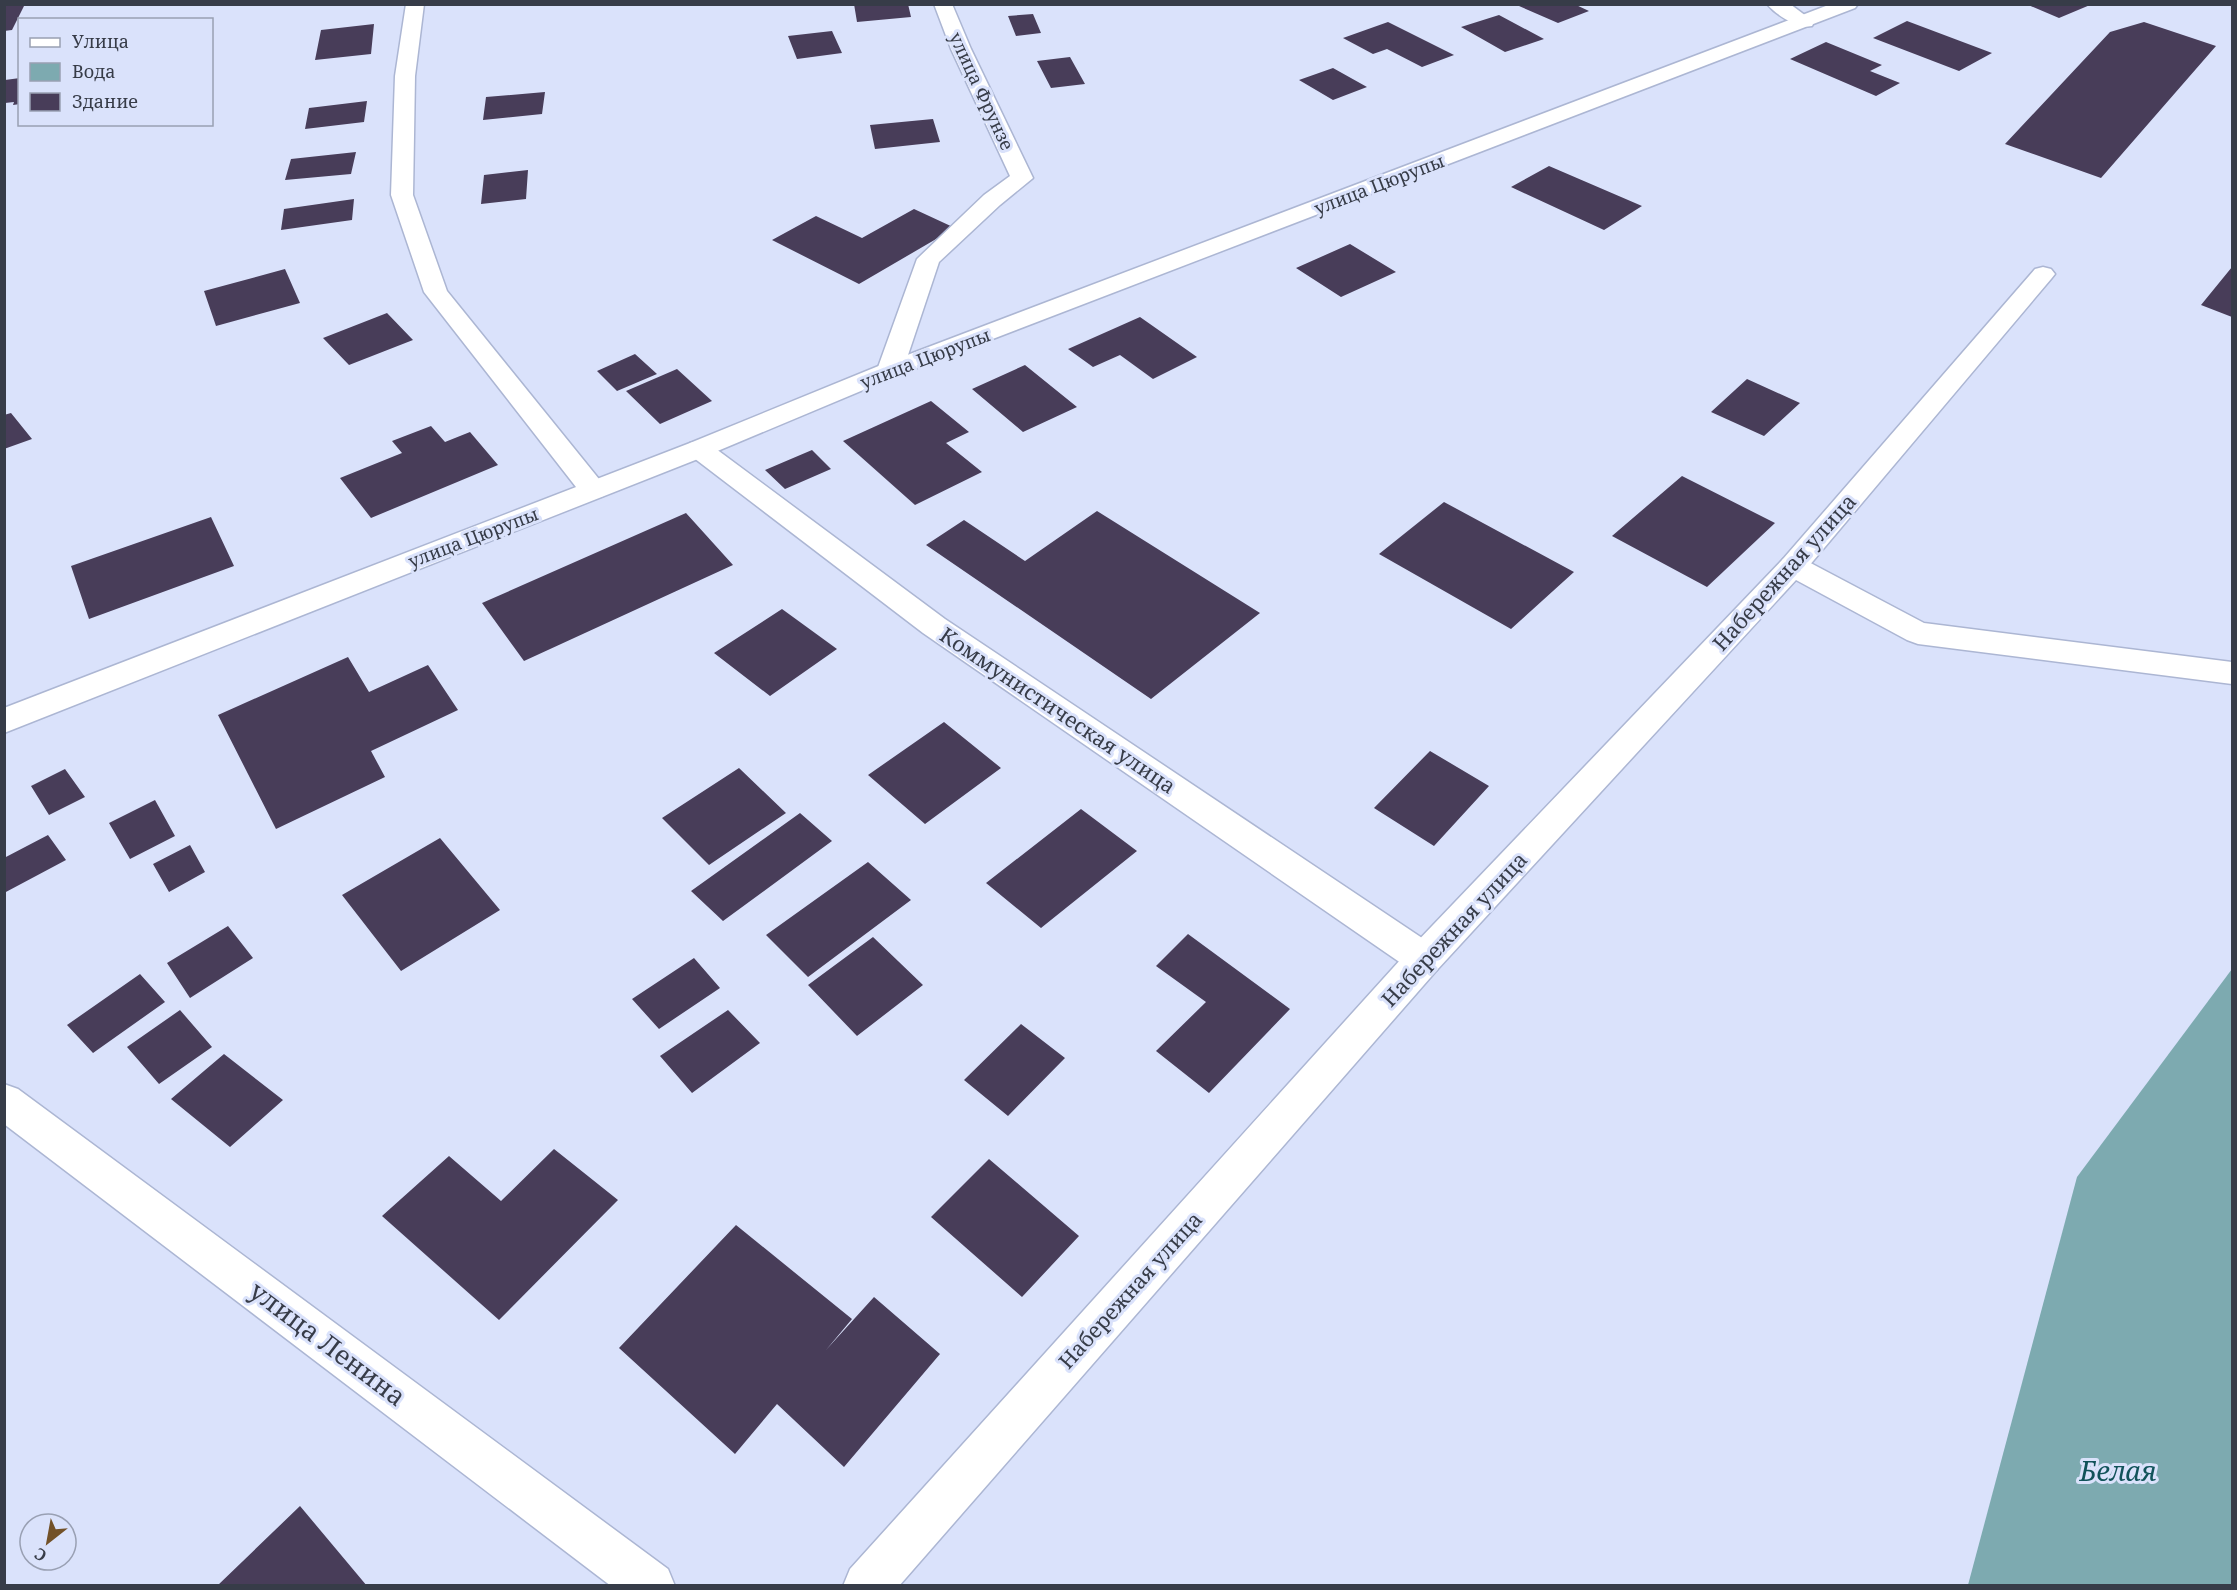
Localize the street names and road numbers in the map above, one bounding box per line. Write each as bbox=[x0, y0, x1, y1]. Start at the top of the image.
street label: улица Фрунзе bbox=[944, 28, 1020, 154]
street label: улица Цюрупы bbox=[1310, 148, 1448, 220]
street label: улица Цюрупы bbox=[856, 322, 994, 394]
street label: Набережная улица bbox=[1706, 488, 1862, 656]
street label: улица Цюрупы bbox=[404, 501, 542, 573]
street label: Коммунистическая улица bbox=[935, 620, 1181, 800]
street label: Набережная улица bbox=[1375, 846, 1533, 1012]
street label: Набережная улица bbox=[1052, 1206, 1208, 1374]
street label: улица Ленина bbox=[242, 1272, 414, 1414]

